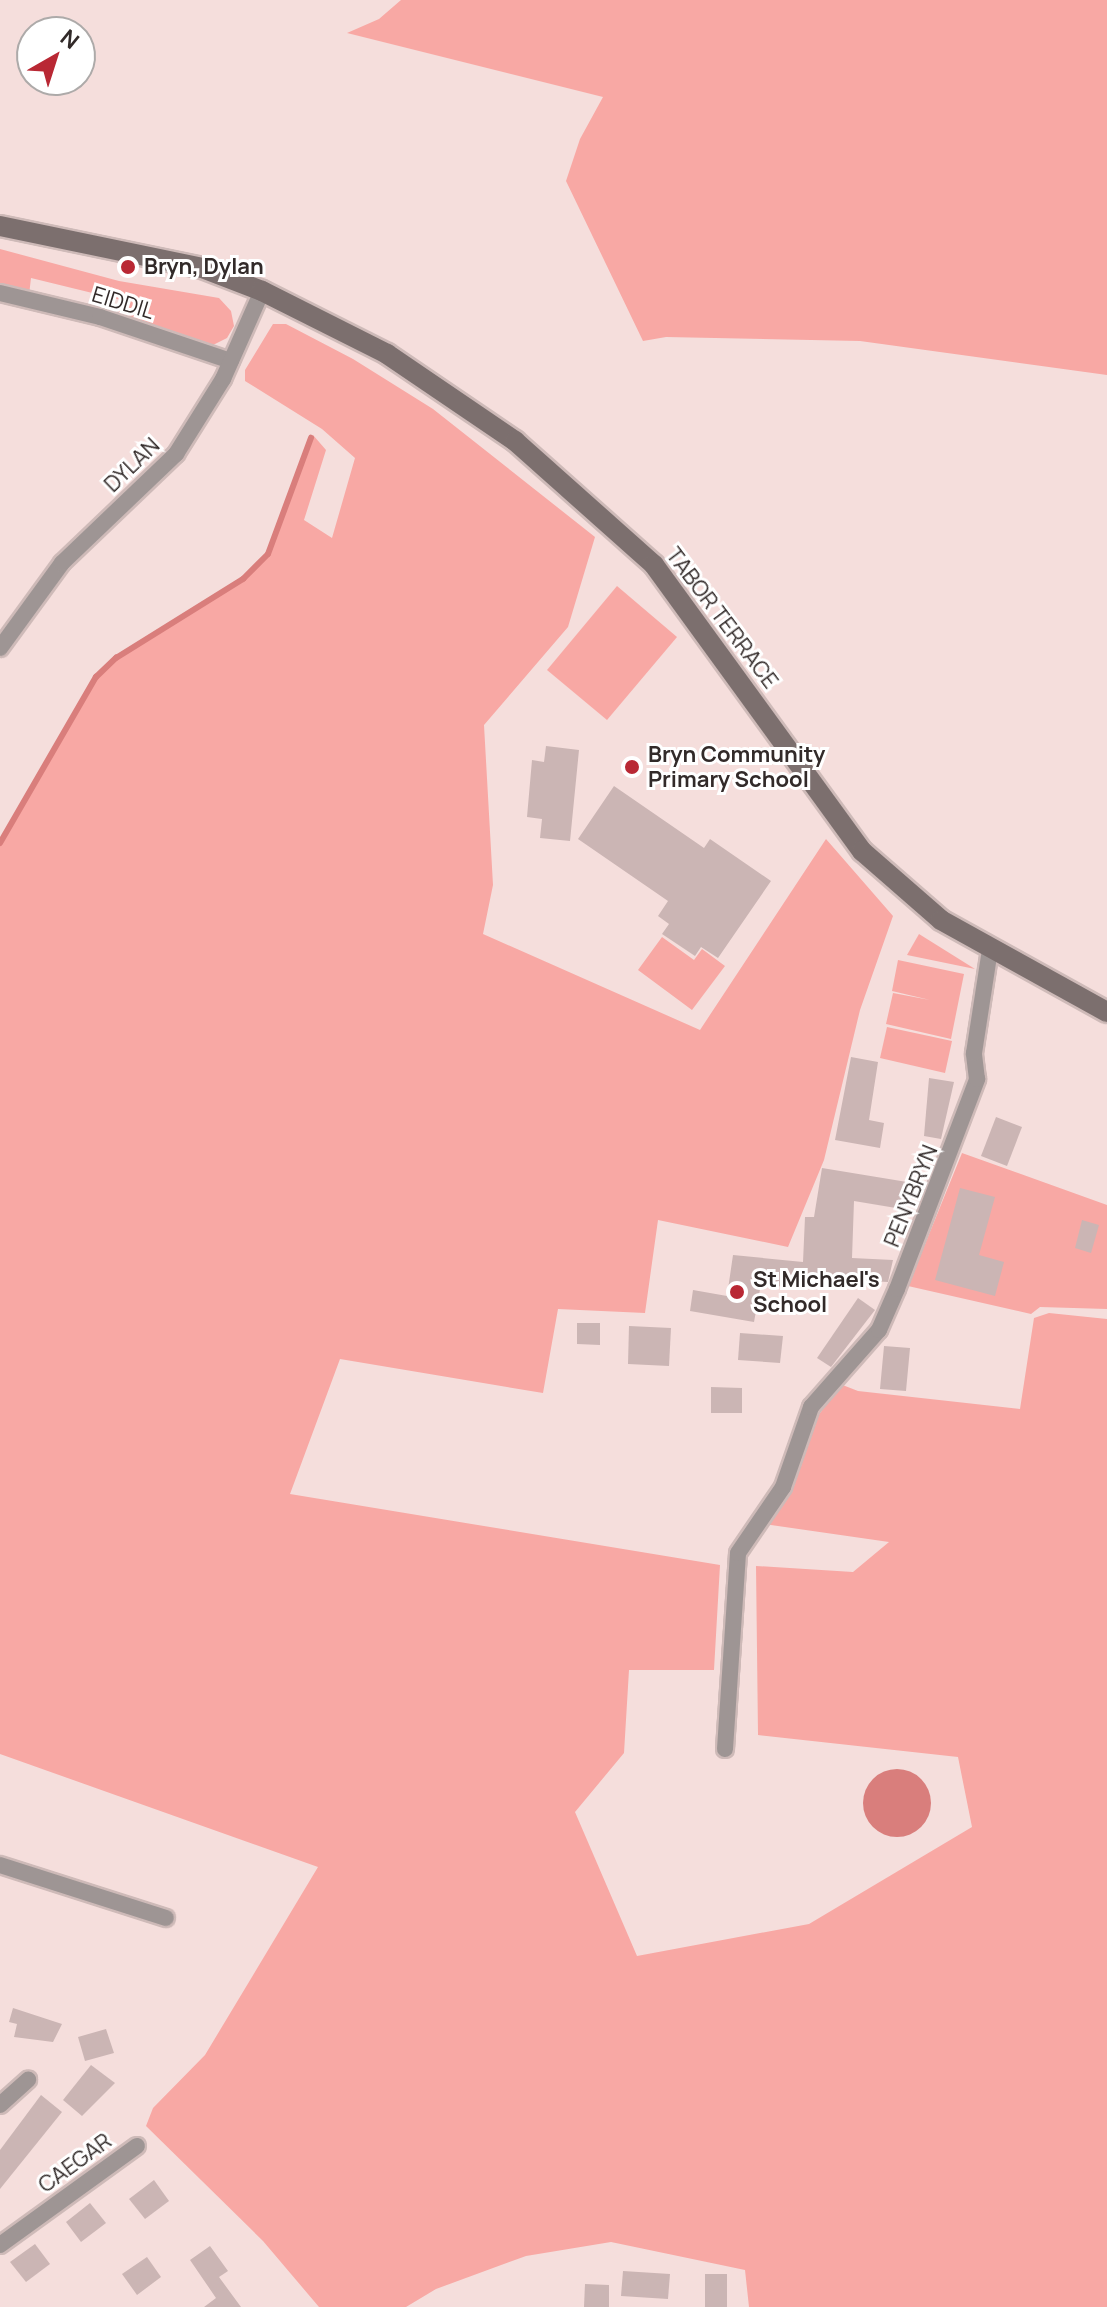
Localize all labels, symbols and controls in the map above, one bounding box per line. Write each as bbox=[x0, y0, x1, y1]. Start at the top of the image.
north arrow bbox=[16, 16, 96, 96]
text: N bbox=[54, 22, 85, 56]
place label: Bryn, Dylan bbox=[144, 254, 264, 280]
marker: Bryn, Dylan bbox=[119, 258, 137, 276]
street label: EIDDIL bbox=[89, 281, 157, 325]
street label: DYLAN bbox=[99, 432, 165, 498]
street label: TABOR TERRACE bbox=[660, 542, 784, 694]
place label: Bryn Community Primary School bbox=[648, 741, 825, 792]
marker: Bryn Community Primary School bbox=[623, 758, 641, 776]
street label: PENYBRYN bbox=[879, 1141, 943, 1251]
place label: St Michael's School bbox=[753, 1266, 880, 1318]
marker: St Michael's School bbox=[728, 1283, 746, 1301]
street label: CAEGAR bbox=[33, 2128, 117, 2198]

